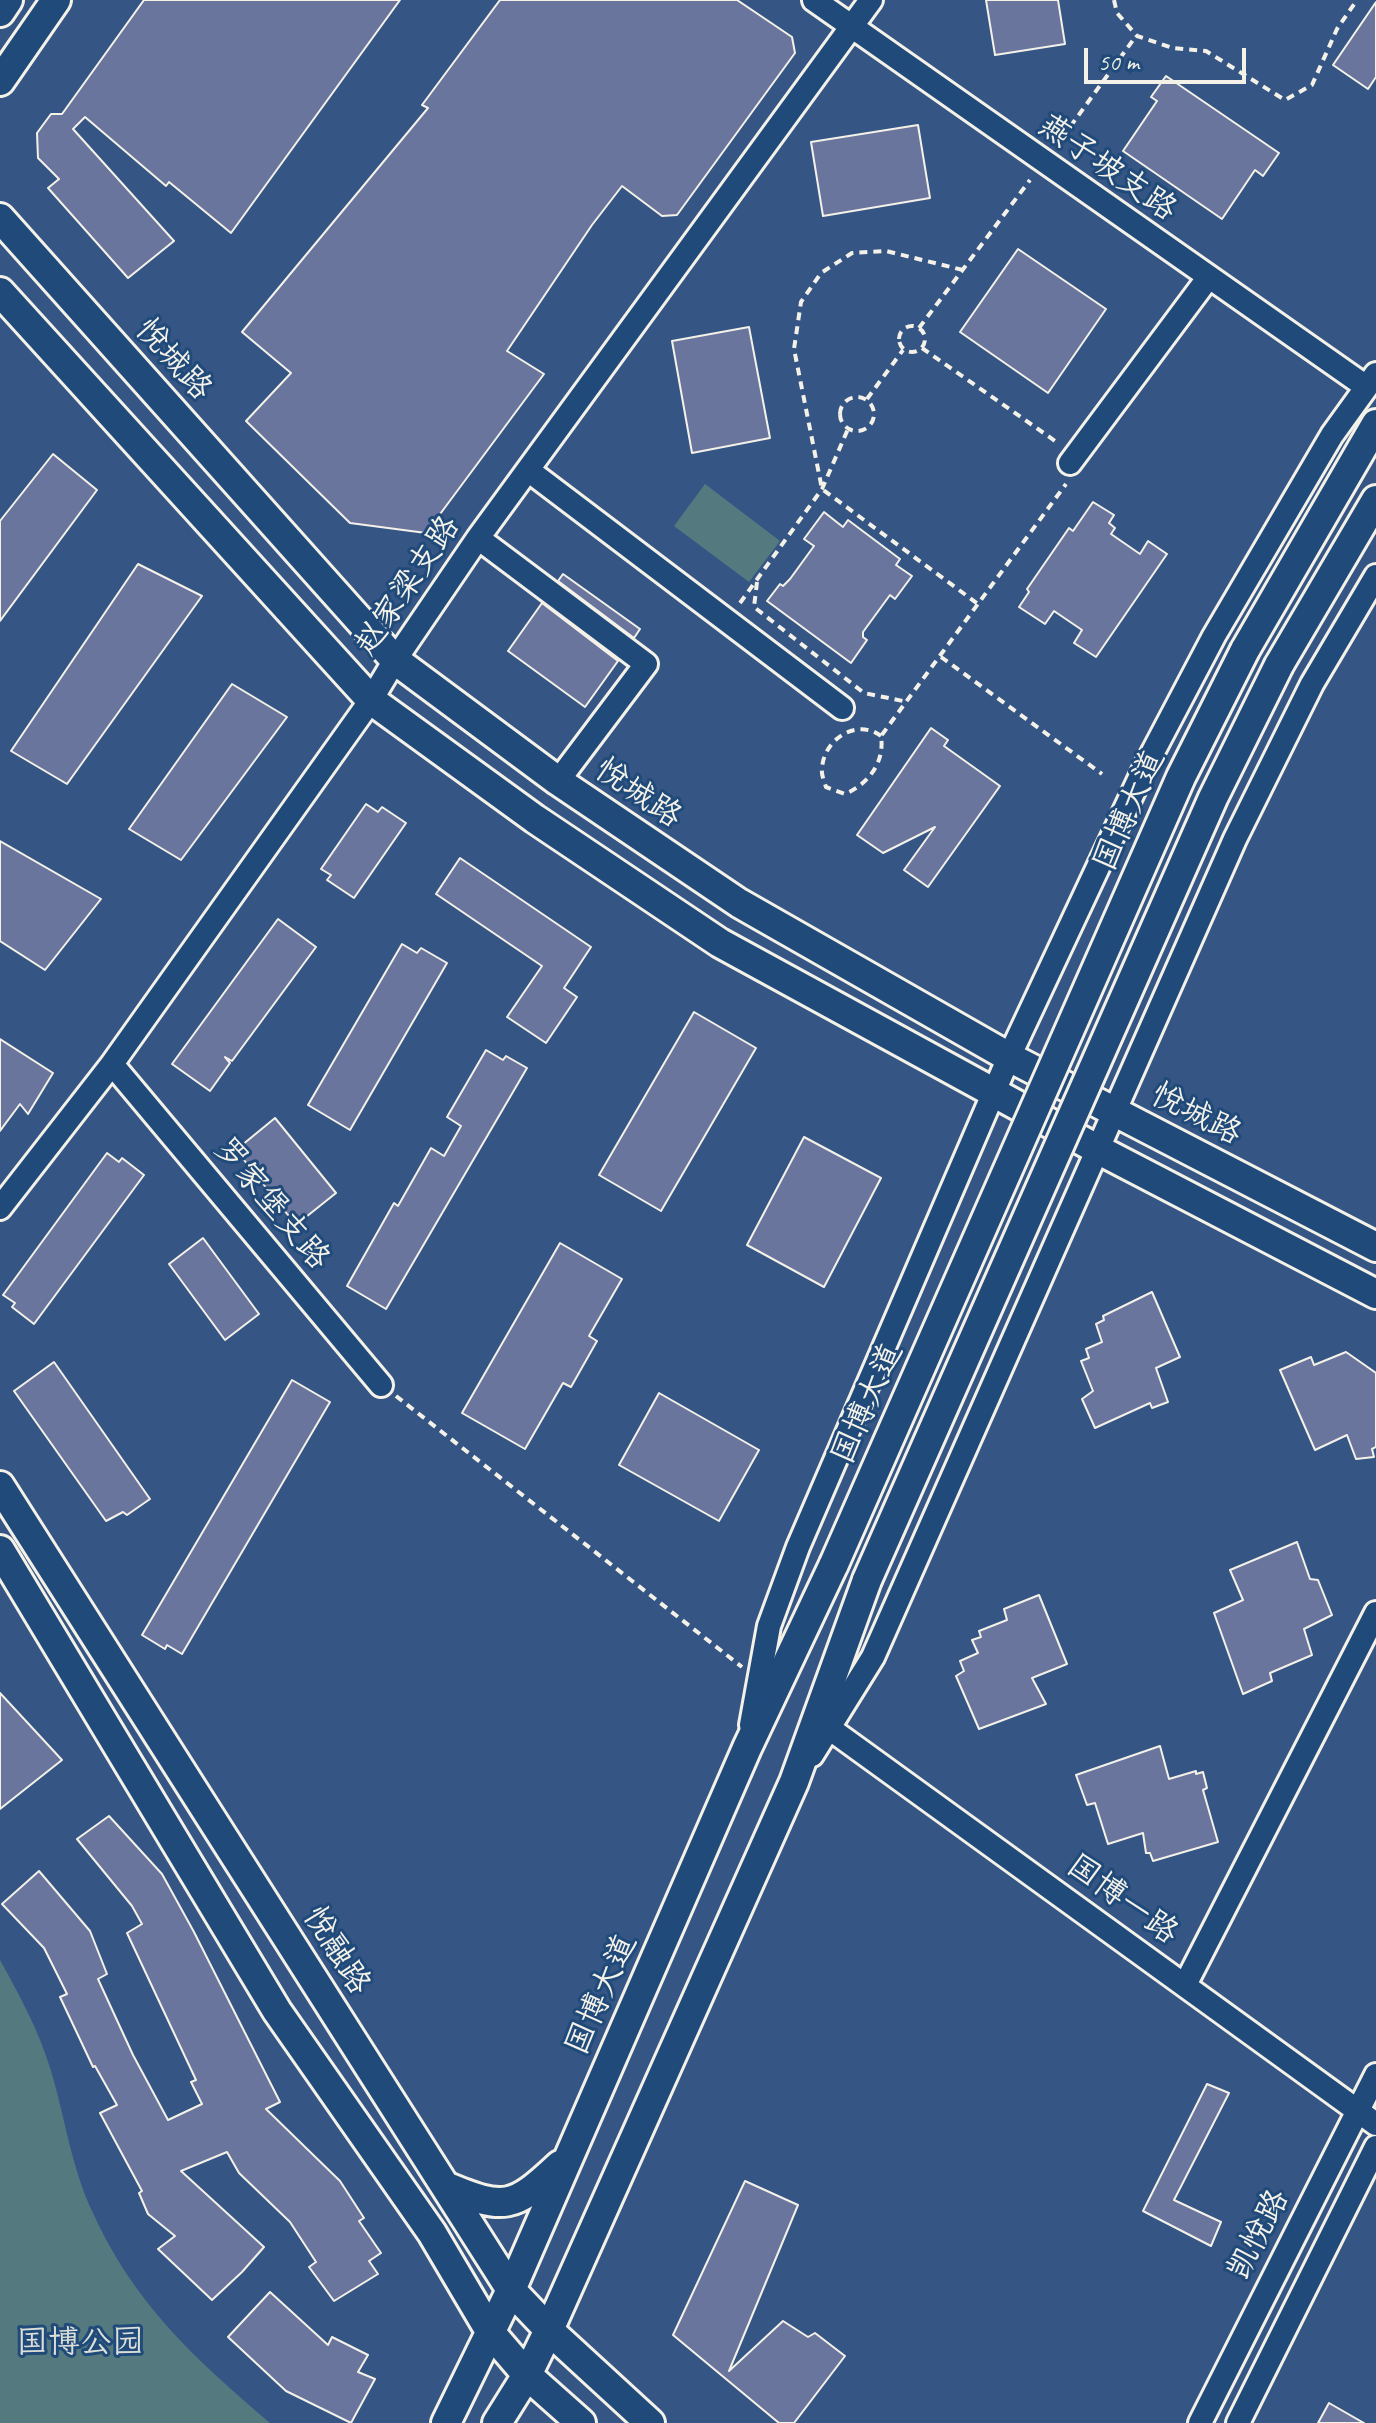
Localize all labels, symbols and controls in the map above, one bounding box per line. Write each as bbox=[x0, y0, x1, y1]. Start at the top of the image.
scale bar bbox=[1088, 32, 1250, 82]
text: 50 m bbox=[1098, 47, 1139, 77]
street label: 燕子坡支路 bbox=[1030, 106, 1184, 230]
street label: 悦城路 bbox=[127, 311, 219, 409]
street label: 赵家梁支路 bbox=[347, 509, 469, 663]
street label: 国博大道 bbox=[1086, 745, 1174, 877]
street label: 悦城路 bbox=[587, 751, 689, 837]
street label: 悦城路 bbox=[1145, 1076, 1247, 1154]
street label: 罗家堡支路 bbox=[205, 1130, 337, 1278]
street label: 国博大道 bbox=[824, 1338, 912, 1470]
street label: 国博一路 bbox=[1059, 1847, 1185, 1953]
street label: 悦融路 bbox=[294, 1900, 378, 2002]
street label: 国博大道 bbox=[558, 1929, 646, 2061]
street label: 凯悦路 bbox=[1220, 2184, 1298, 2286]
park label: 国博公园 bbox=[16, 2325, 144, 2363]

